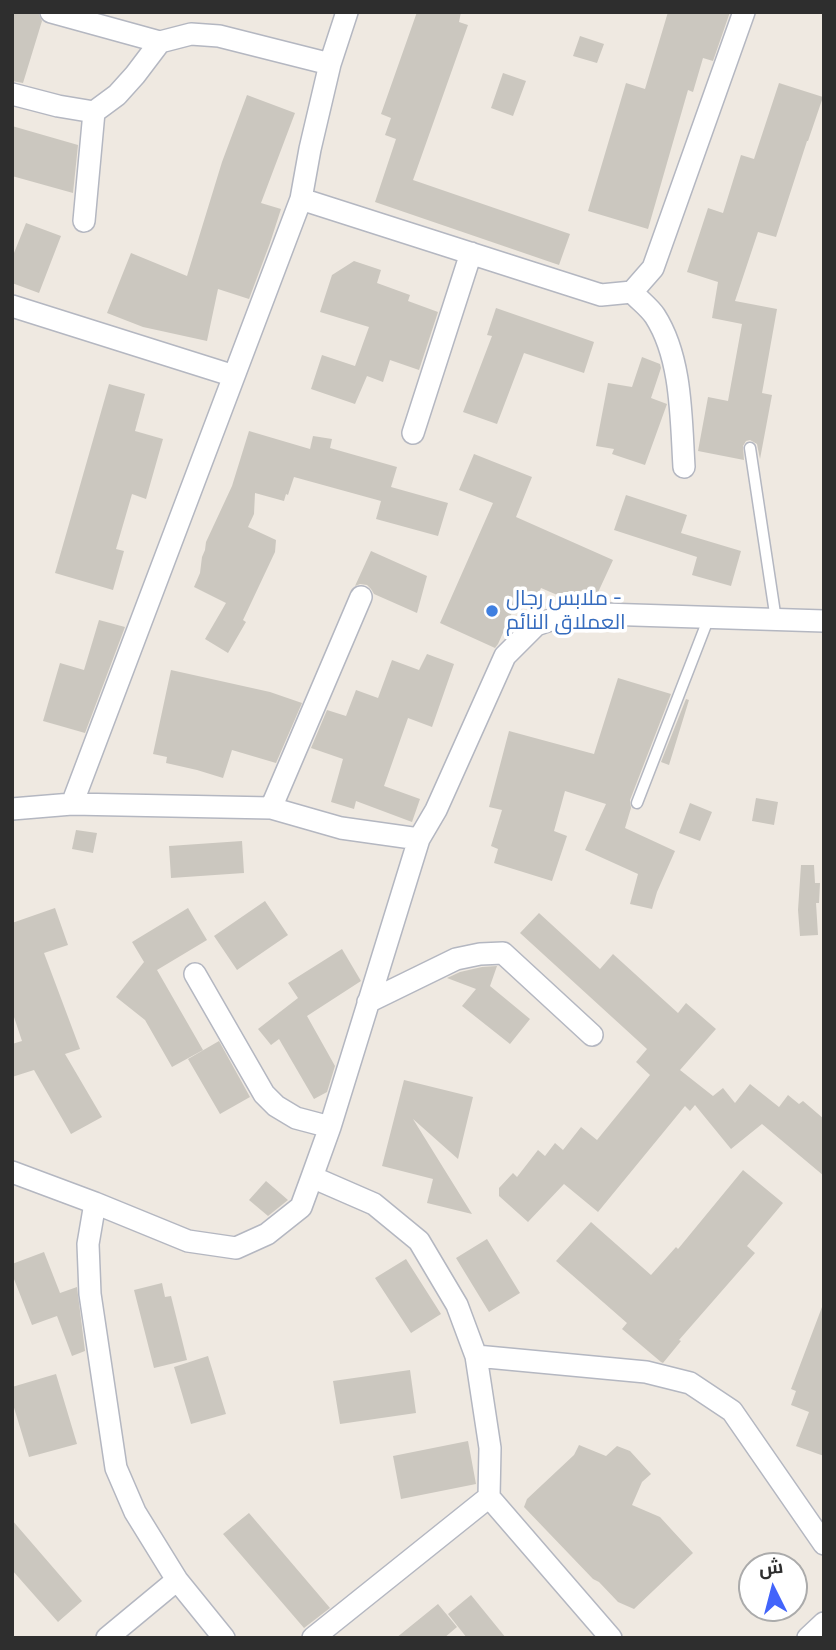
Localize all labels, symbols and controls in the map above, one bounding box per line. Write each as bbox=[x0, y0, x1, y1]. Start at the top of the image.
place label: ملابس رجال - العملاق النائم bbox=[506, 586, 626, 636]
marker: ملابس رجال - العملاق النائم bbox=[484, 603, 500, 619]
north arrow bbox=[738, 1552, 808, 1622]
text: ش bbox=[758, 1555, 784, 1580]

